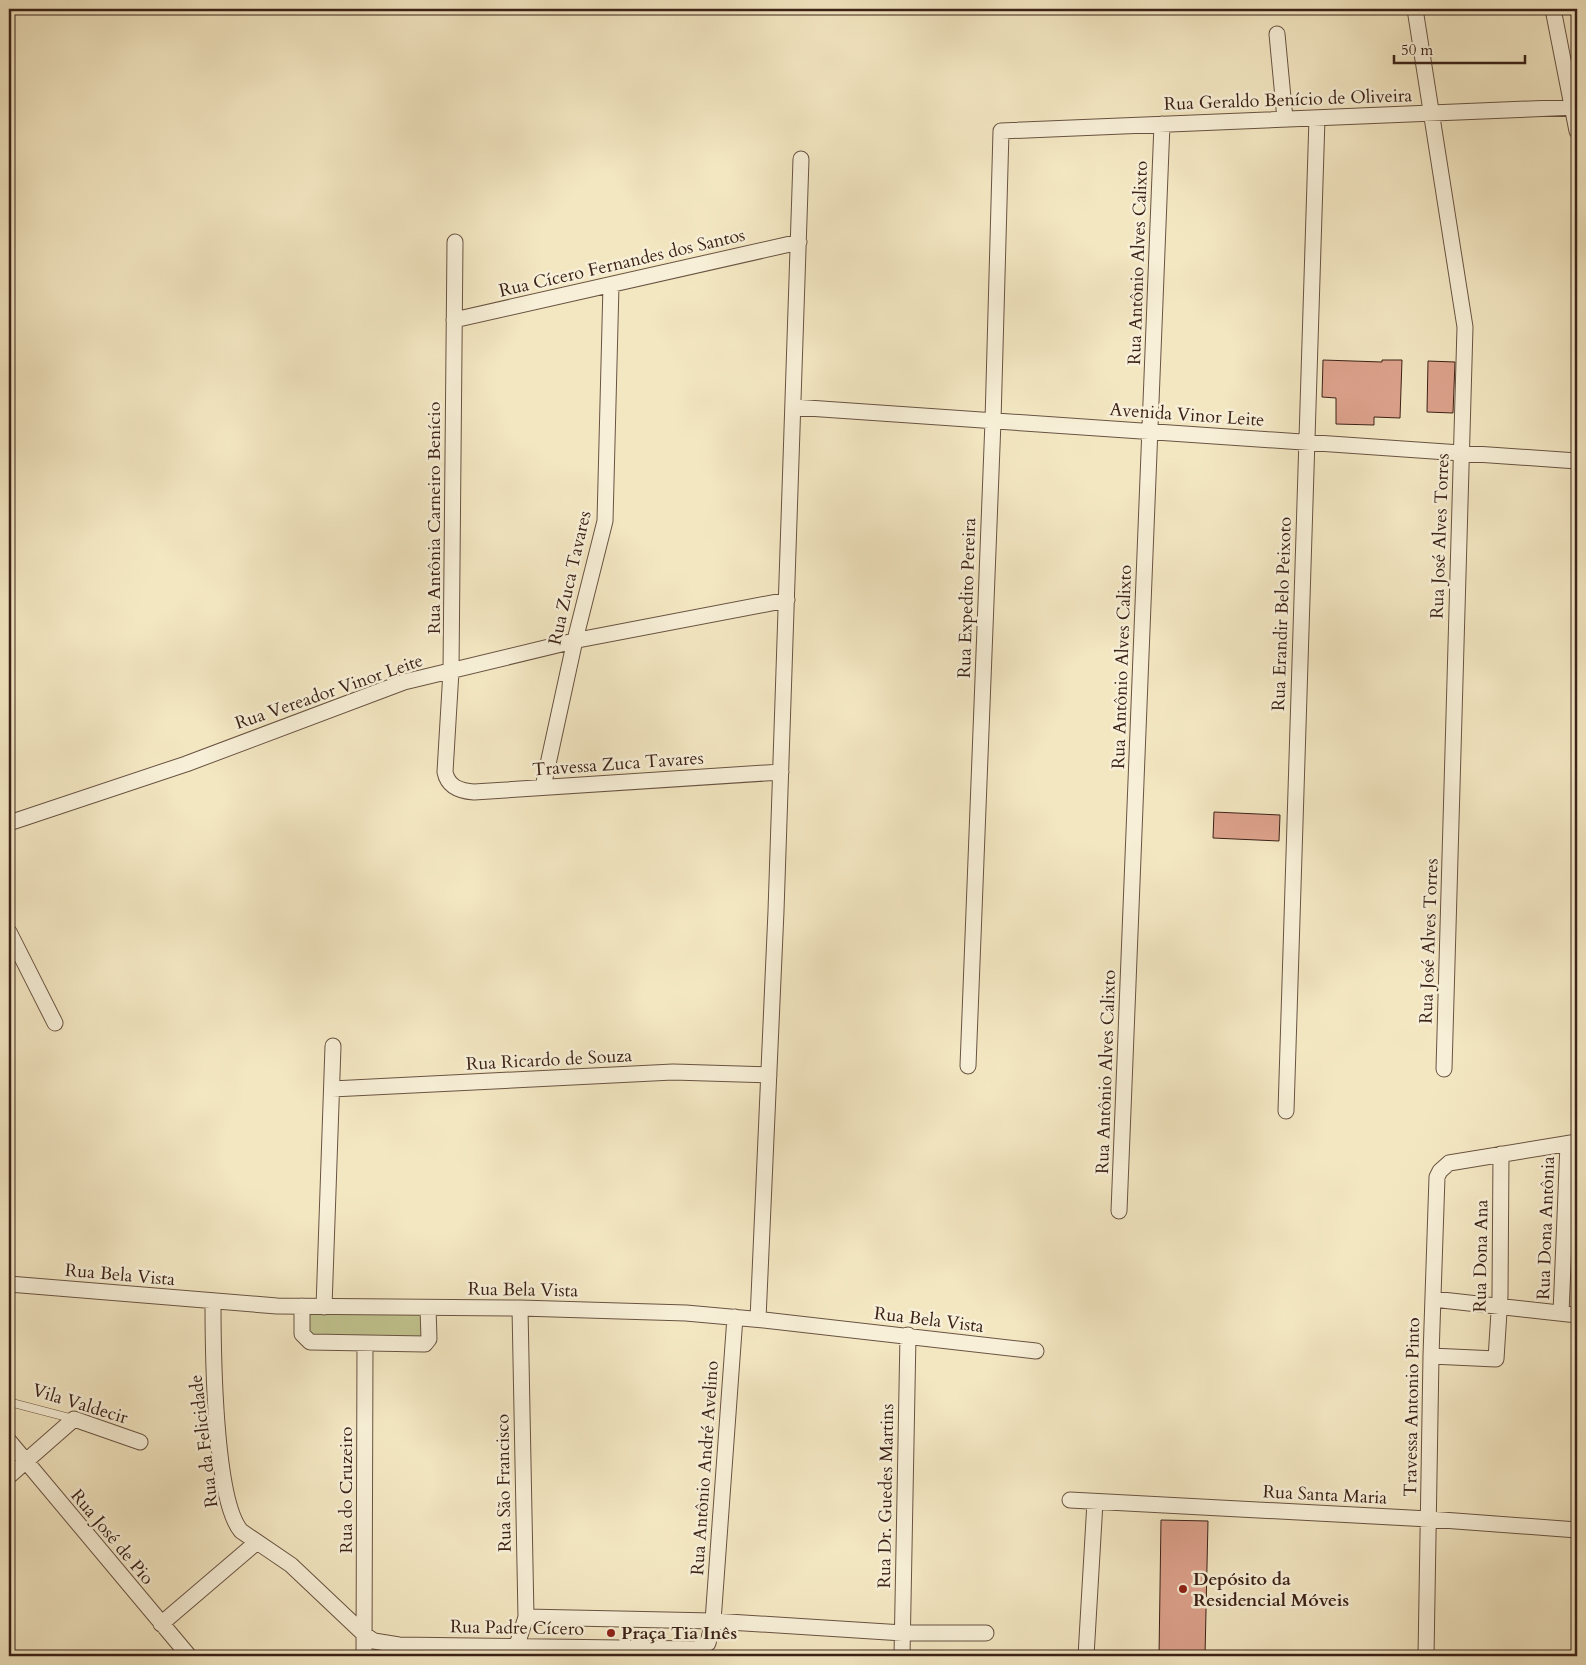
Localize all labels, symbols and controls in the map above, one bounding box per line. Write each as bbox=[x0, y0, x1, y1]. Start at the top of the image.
scale bar bbox=[1394, 32, 1525, 64]
text: 50 m bbox=[1401, 40, 1433, 60]
street label: Rua Geraldo Benício de Oliveira bbox=[1163, 83, 1413, 117]
street label: Rua Antônio Alves Calixto bbox=[1122, 160, 1154, 366]
street label: Rua Cícero Fernandes dos Santos bbox=[497, 223, 747, 303]
street label: Avenida Vinor Leite bbox=[1109, 397, 1265, 433]
street label: Rua Antônia Carneiro Benício bbox=[422, 401, 447, 634]
street label: Rua José Alves Torres bbox=[1425, 453, 1455, 619]
street label: Rua Zuca Tavares bbox=[542, 508, 598, 648]
street label: Rua Erandir Belo Peixoto bbox=[1266, 516, 1298, 711]
street label: Rua Expedito Pereira bbox=[952, 517, 982, 679]
street label: Rua Antônio Alves Calixto bbox=[1106, 564, 1138, 770]
street label: Rua Vereador Vinor Leite bbox=[232, 648, 426, 736]
street label: Travessa Zuca Tavares bbox=[532, 746, 704, 782]
street label: Rua José Alves Torres bbox=[1414, 858, 1444, 1024]
street label: Rua Antônio Alves Calixto bbox=[1090, 969, 1122, 1175]
street label: Rua Ricardo de Souza bbox=[465, 1043, 633, 1077]
street label: Rua Dona Antônia bbox=[1531, 1156, 1561, 1300]
street label: Rua Dona Ana bbox=[1468, 1199, 1494, 1313]
street label: Rua Bela Vista bbox=[64, 1258, 176, 1292]
street label: Rua Bela Vista bbox=[468, 1277, 579, 1303]
street label: Rua Bela Vista bbox=[873, 1301, 985, 1339]
street label: Travessa Antonio Pinto bbox=[1398, 1317, 1426, 1497]
street label: Rua Antônio André Avelino bbox=[685, 1360, 725, 1576]
street label: Rua da Felicidade bbox=[183, 1373, 225, 1509]
street label: Vila Valdecir bbox=[29, 1378, 131, 1431]
street label: Rua Dr. Guedes Martins bbox=[872, 1403, 900, 1589]
street label: Rua São Francisco bbox=[490, 1413, 518, 1552]
street label: Rua do Cruzeiro bbox=[334, 1426, 359, 1553]
street label: Rua Santa Maria bbox=[1262, 1479, 1388, 1511]
street label: Rua José de Pio bbox=[65, 1484, 160, 1590]
place label: Depósito da Residencial Móveis bbox=[1193, 1567, 1349, 1613]
marker: Depósito da Residencial Móveis bbox=[1177, 1583, 1189, 1595]
street label: Rua Padre Cícero bbox=[450, 1614, 584, 1642]
place label: Praça Tia Inês bbox=[621, 1621, 737, 1646]
marker: Praça Tia Inês bbox=[605, 1627, 617, 1639]

